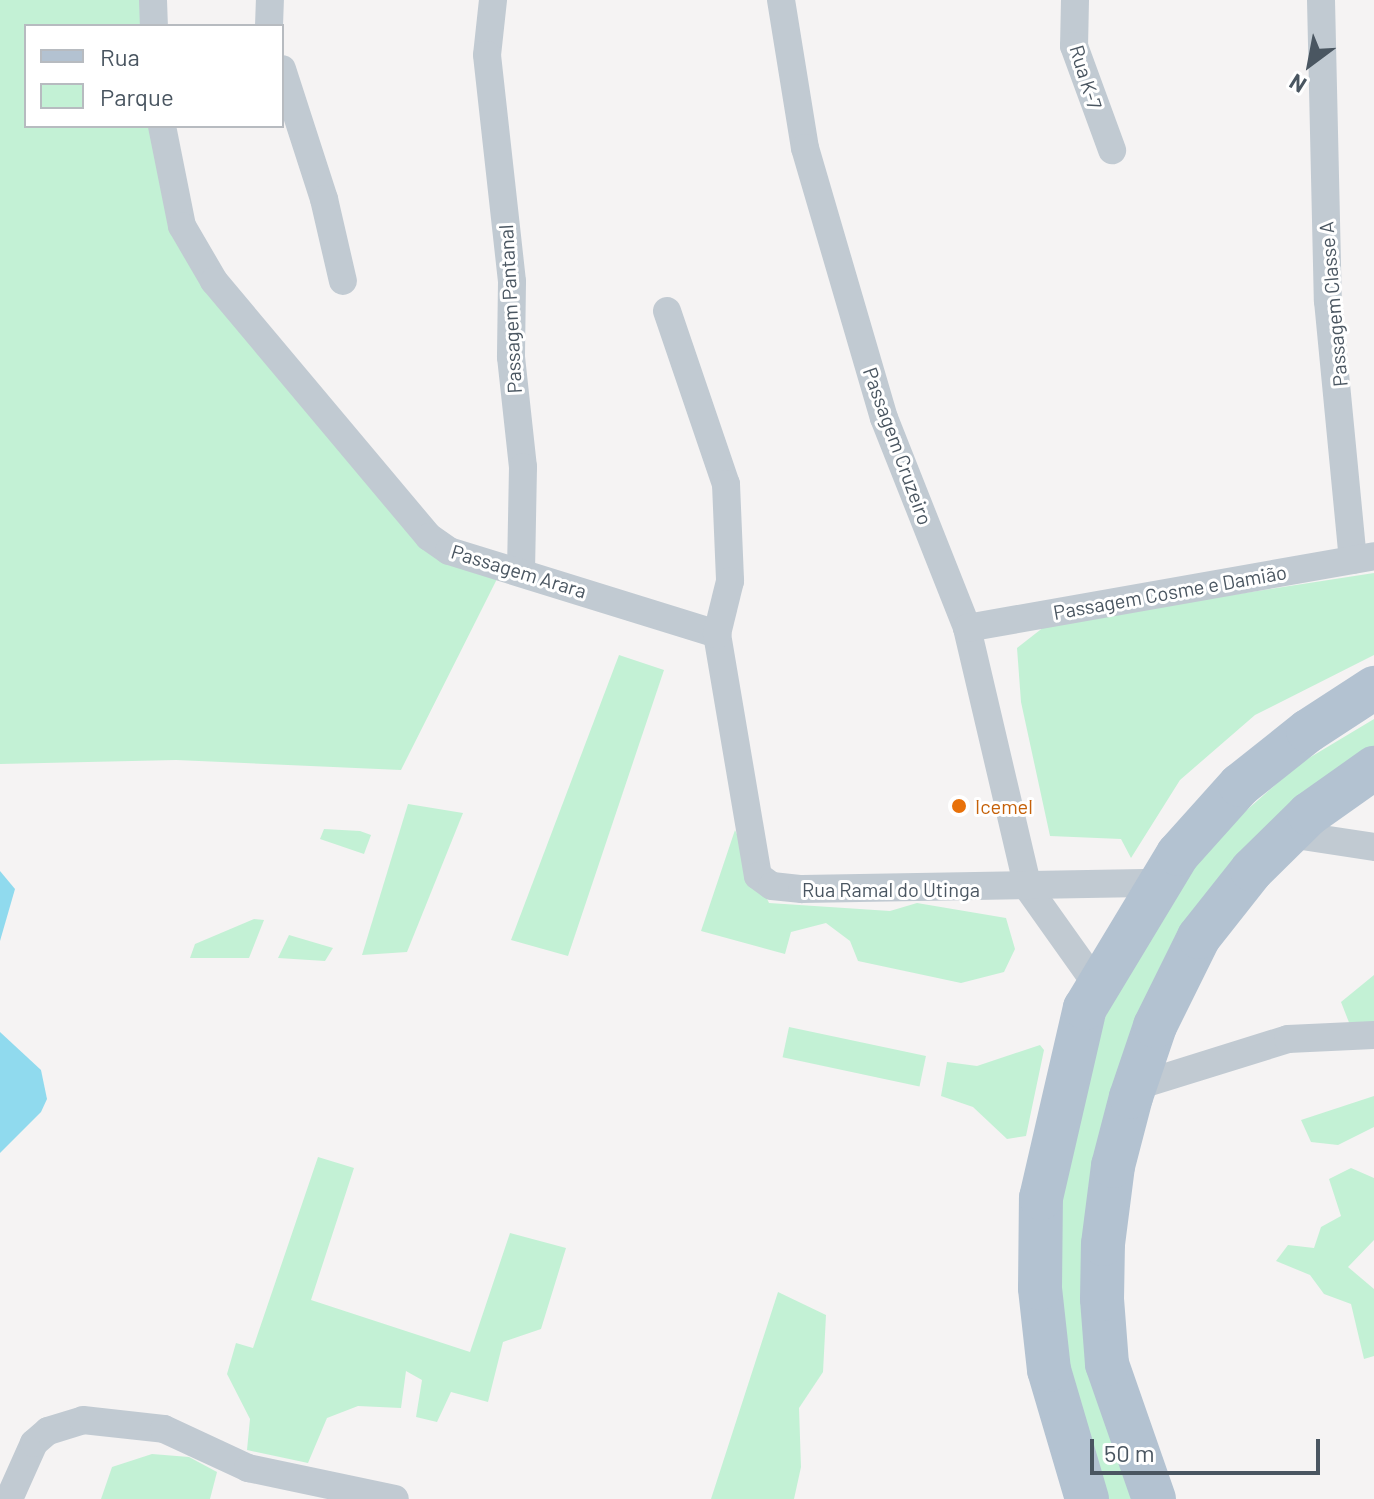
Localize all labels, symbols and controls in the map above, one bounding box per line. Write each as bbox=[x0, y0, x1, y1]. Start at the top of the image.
legend bbox=[24, 24, 284, 128]
north arrow bbox=[1270, 24, 1350, 104]
text: Rua bbox=[100, 42, 140, 71]
street label: Rua K-7 bbox=[1065, 42, 1107, 112]
text: N bbox=[1284, 69, 1310, 99]
text: Parque bbox=[100, 82, 174, 111]
street label: Passagem Classe A bbox=[1314, 220, 1352, 388]
street label: Passagem Pantanal bbox=[494, 224, 526, 394]
street label: Passagem Cruzeiro bbox=[858, 364, 938, 528]
street label: Passagem Arara bbox=[448, 539, 590, 603]
street label: Passagem Cosme e Damião bbox=[1051, 560, 1289, 624]
place label: Icemel bbox=[975, 794, 1033, 818]
marker: Icemel bbox=[950, 797, 968, 815]
street label: Rua Ramal do Utinga bbox=[802, 877, 980, 901]
scale bar bbox=[1094, 1423, 1324, 1473]
text: 50 m bbox=[1104, 1438, 1155, 1467]

